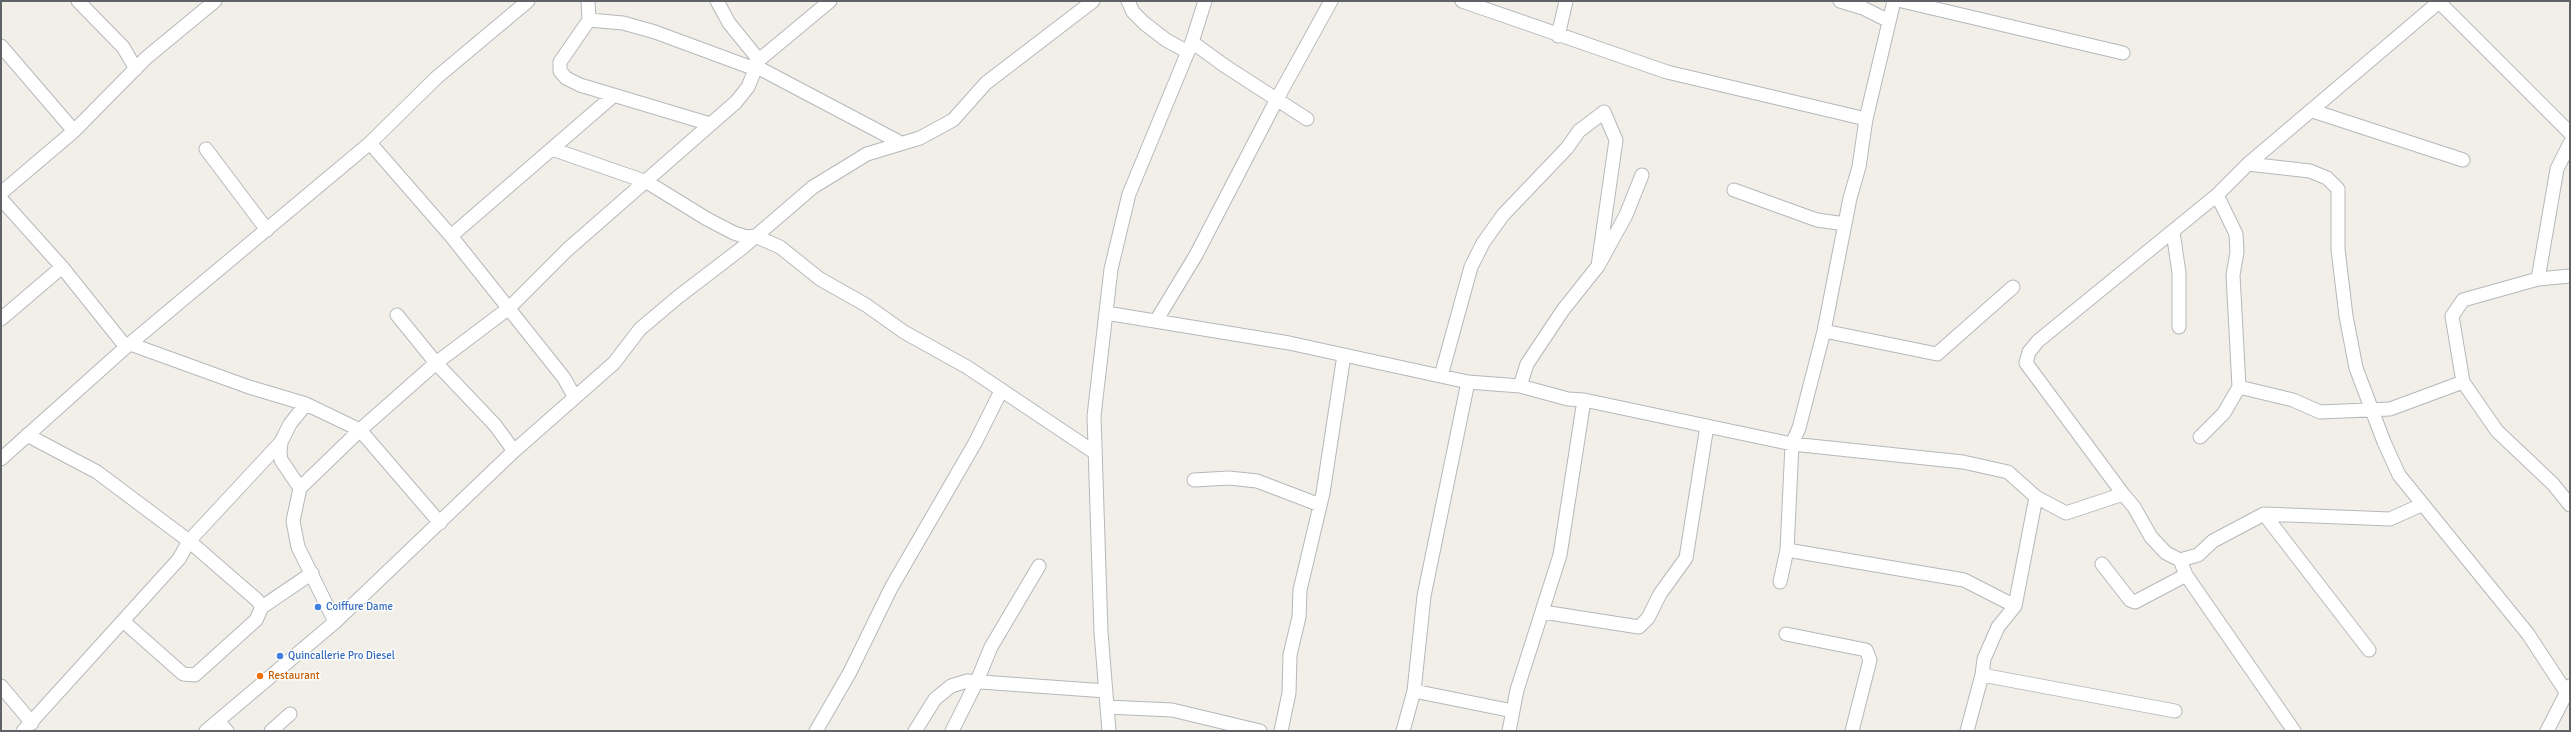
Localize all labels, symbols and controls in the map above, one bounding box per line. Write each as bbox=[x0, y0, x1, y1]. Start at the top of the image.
place label: Coiffure Dame bbox=[326, 600, 393, 614]
marker: Coiffure Dame bbox=[313, 602, 323, 612]
place label: Quincallerie Pro Diesel bbox=[288, 649, 395, 663]
marker: Quincallerie Pro Diesel bbox=[275, 651, 285, 661]
place label: Restaurant bbox=[268, 669, 320, 683]
marker: Restaurant bbox=[255, 671, 265, 681]

